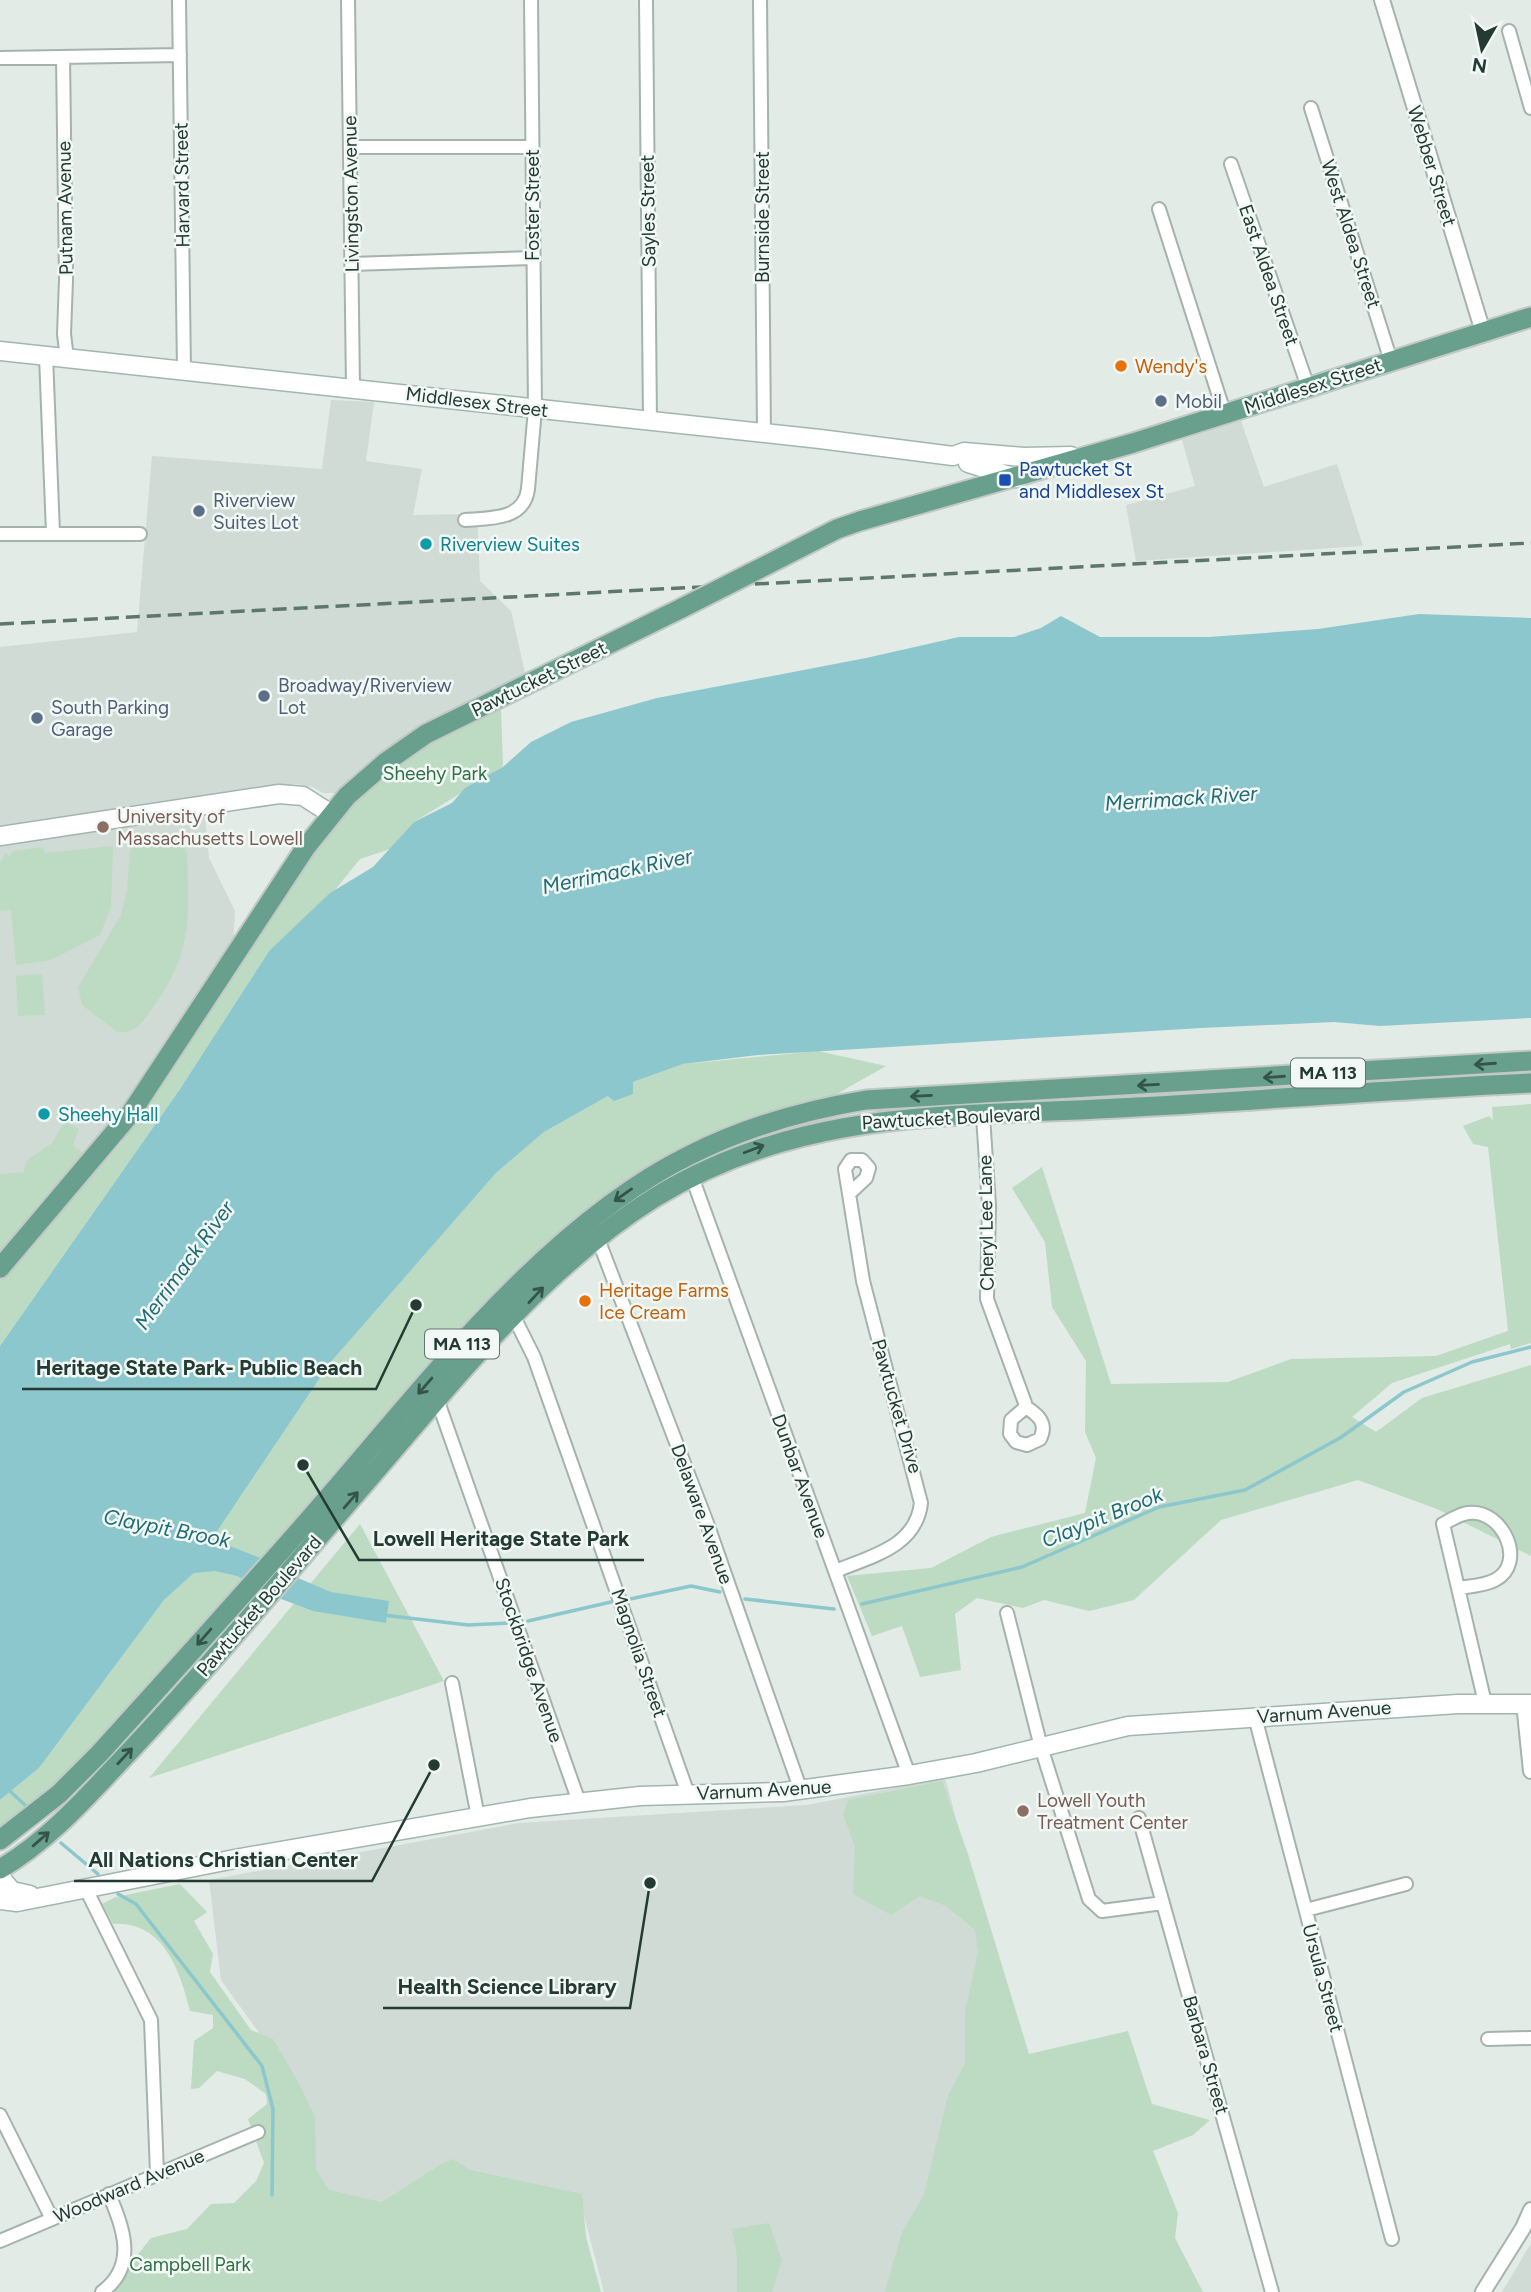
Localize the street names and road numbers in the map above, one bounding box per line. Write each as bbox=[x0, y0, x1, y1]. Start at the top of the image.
street label: Webber Street bbox=[1403, 103, 1461, 229]
street label: Livingston Avenue bbox=[338, 115, 364, 273]
street label: Harvard Street bbox=[169, 122, 195, 248]
street label: Putnam Avenue bbox=[52, 141, 78, 275]
street label: Foster Street bbox=[521, 149, 544, 261]
street label: Burnside Street bbox=[751, 151, 774, 283]
street label: Sayles Street bbox=[636, 155, 660, 267]
street label: West Aldea Street bbox=[1316, 157, 1386, 311]
street label: East Aldea Street bbox=[1234, 201, 1304, 349]
street label: Middlesex Street bbox=[1241, 353, 1385, 419]
street label: Middlesex Street bbox=[404, 382, 550, 422]
street label: Pawtucket Street bbox=[468, 636, 610, 722]
road number: MA 113 bbox=[1291, 1058, 1365, 1088]
street label: Pawtucket Boulevard bbox=[861, 1102, 1041, 1134]
street label: Cheryl Lee Lane bbox=[973, 1155, 999, 1291]
road number: MA 113 bbox=[425, 1330, 499, 1358]
street label: Pawtucket Drive bbox=[867, 1336, 927, 1476]
street label: Dunbar Avenue bbox=[767, 1411, 833, 1541]
street label: Delaware Avenue bbox=[666, 1441, 738, 1587]
street label: Pawtucket Boulevard bbox=[192, 1531, 326, 1681]
street label: Stockbridge Avenue bbox=[490, 1575, 568, 1745]
street label: Magnolia Street bbox=[606, 1586, 672, 1720]
street label: Varnum Avenue bbox=[1256, 1696, 1392, 1728]
street label: Varnum Avenue bbox=[696, 1775, 832, 1805]
street label: Ursula Street bbox=[1298, 1921, 1348, 2035]
street label: Barbara Street bbox=[1178, 1993, 1234, 2117]
street label: Woodward Avenue bbox=[50, 2144, 208, 2228]

